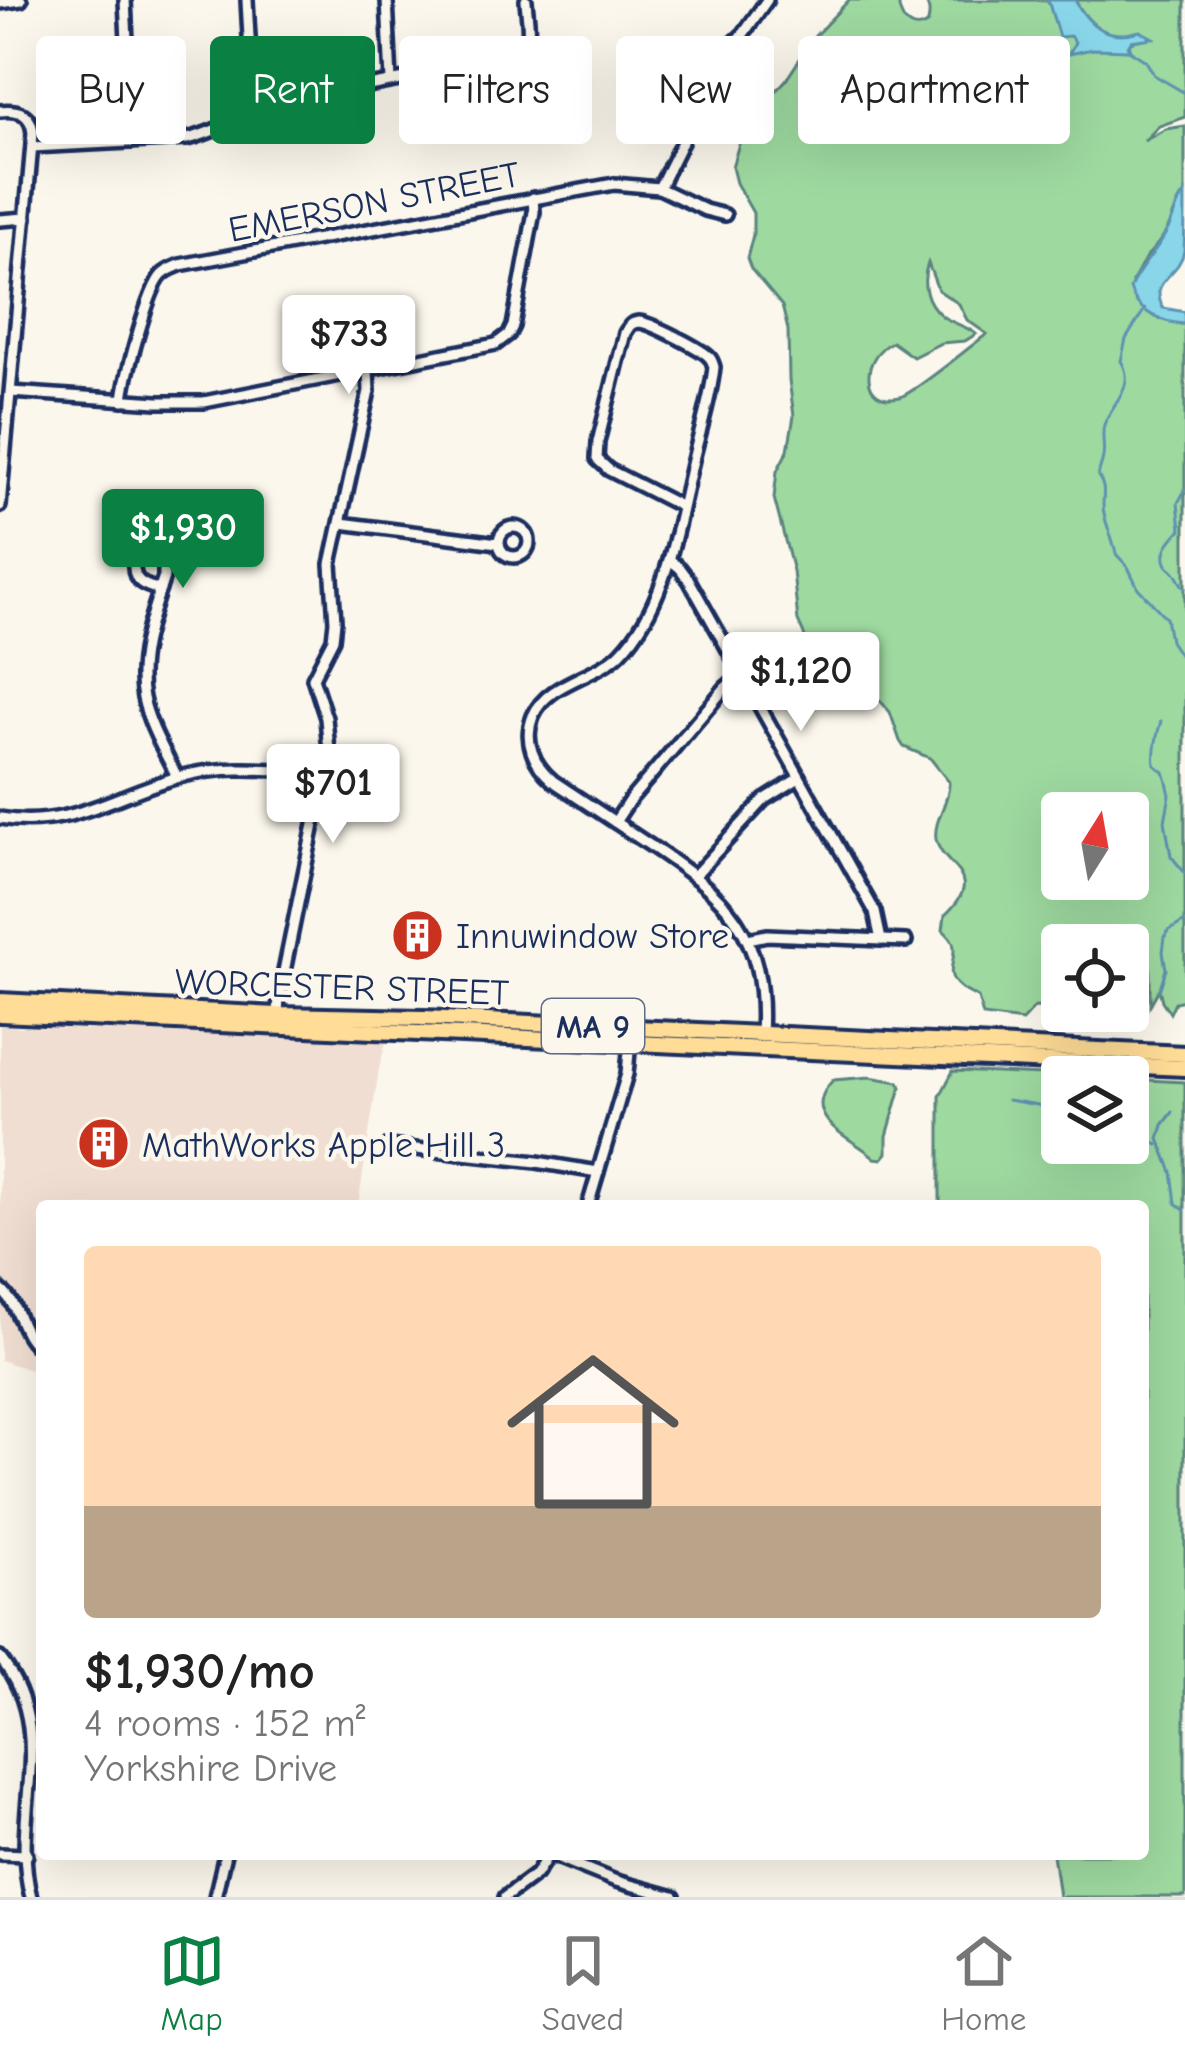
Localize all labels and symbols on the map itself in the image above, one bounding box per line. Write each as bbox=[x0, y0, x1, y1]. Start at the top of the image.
street label: EMERSON STREET bbox=[225, 154, 524, 251]
pin: $733 bbox=[278, 295, 420, 397]
pin: $1,930 bbox=[85, 489, 281, 591]
pin: $1,120 bbox=[703, 632, 899, 734]
pin: $701 bbox=[262, 744, 404, 846]
north arrow bbox=[1041, 792, 1149, 900]
building icon: Innuwindow Store bbox=[389, 907, 445, 963]
place label: Innuwindow Store bbox=[456, 916, 729, 957]
street label: WORCESTER STREET bbox=[174, 961, 510, 1014]
road number: MA 9 bbox=[542, 999, 644, 1053]
building icon: MathWorks Apple Hill 3 bbox=[75, 1116, 131, 1172]
place label: MathWorks Apple Hill 3 bbox=[142, 1125, 505, 1166]

